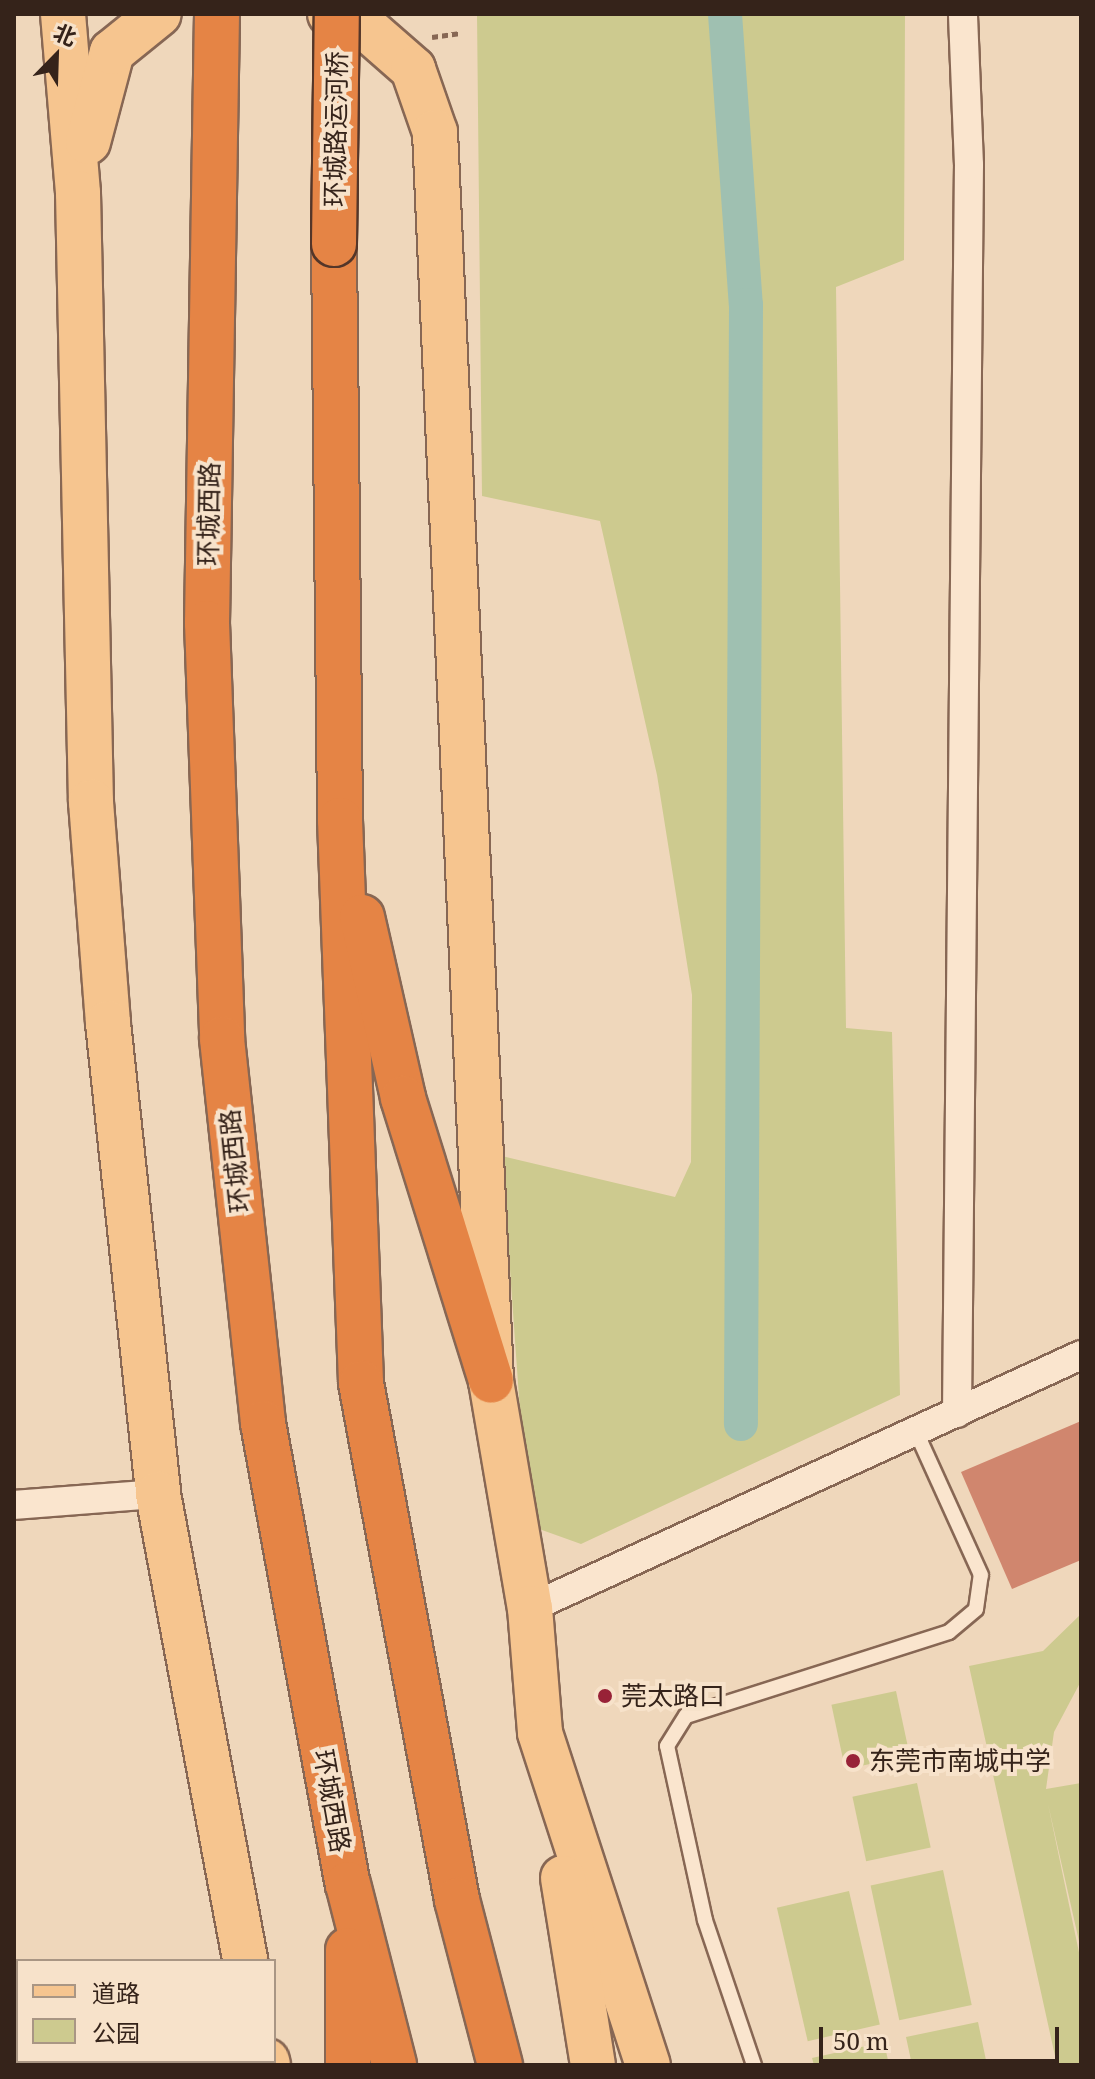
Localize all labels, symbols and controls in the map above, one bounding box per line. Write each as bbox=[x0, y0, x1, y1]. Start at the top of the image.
north arrow bbox=[16, 16, 96, 96]
text: 北 bbox=[49, 16, 81, 52]
street label: 环城路运河桥 bbox=[319, 51, 353, 207]
street label: 环城西路 bbox=[192, 462, 226, 566]
street label: 环城西路 bbox=[214, 1108, 256, 1214]
place label: 莞太路口 bbox=[621, 1680, 725, 1712]
marker: 莞太路口 bbox=[596, 1687, 614, 1705]
place label: 东莞市南城中学 bbox=[869, 1745, 1051, 1777]
street label: 环城西路 bbox=[308, 1747, 356, 1855]
marker: 东莞市南城中学 bbox=[844, 1752, 862, 1770]
legend bbox=[16, 1959, 276, 2063]
text: 道路 bbox=[92, 1976, 140, 2009]
scale bar bbox=[823, 2011, 1063, 2061]
text: 公园 bbox=[92, 2016, 140, 2049]
text: 50 m bbox=[833, 2024, 889, 2057]

